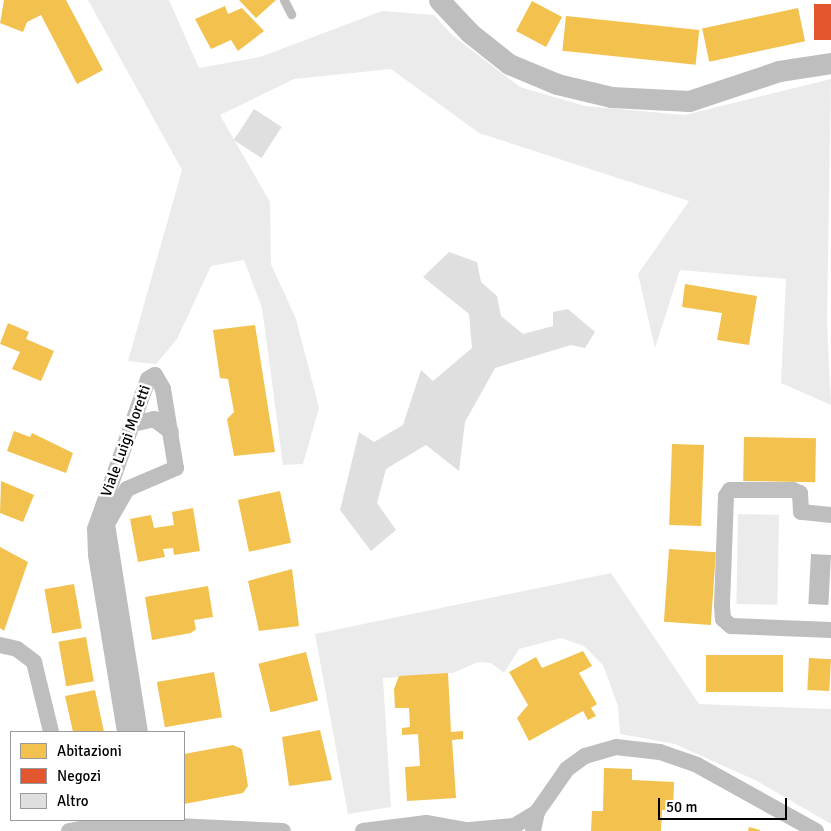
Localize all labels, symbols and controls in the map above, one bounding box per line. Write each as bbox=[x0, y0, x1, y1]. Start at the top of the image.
street label: Viale Luigi Moretti bbox=[97, 383, 155, 499]
legend bbox=[10, 731, 185, 821]
text: Abitazioni bbox=[57, 742, 122, 760]
text: Negozi bbox=[57, 767, 101, 785]
scale bar bbox=[661, 788, 790, 820]
text: Altro bbox=[57, 792, 88, 810]
text: 50 m bbox=[666, 798, 697, 816]

